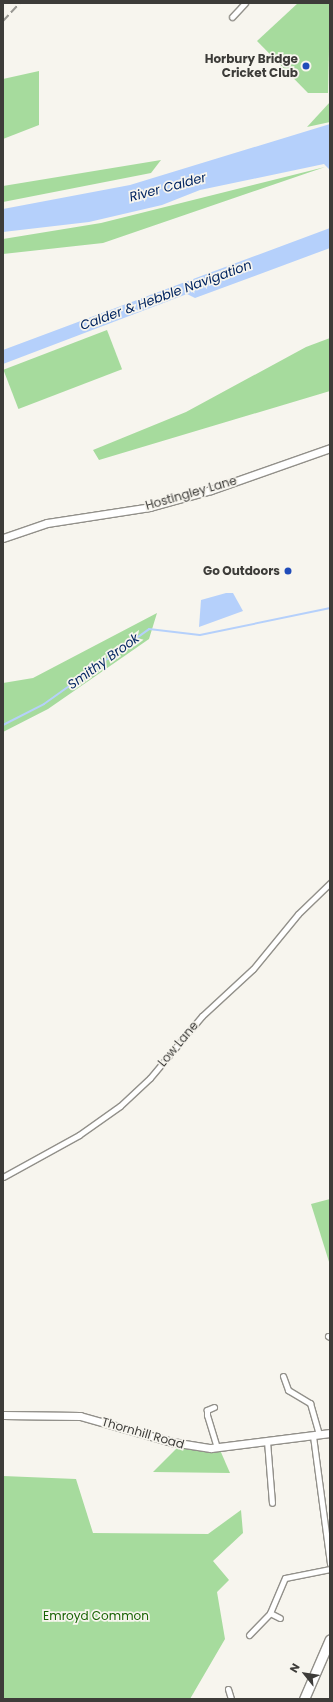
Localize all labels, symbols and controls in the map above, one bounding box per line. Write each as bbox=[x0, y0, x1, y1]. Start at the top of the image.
place label: Horbury Bridge Cricket Club bbox=[205, 52, 298, 80]
marker: Horbury Bridge Cricket Club bbox=[301, 61, 311, 71]
water label: River Calder bbox=[128, 170, 208, 206]
water label: Calder & Hebble Navigation bbox=[78, 258, 254, 334]
street label: Hostingley Lane bbox=[144, 473, 238, 513]
place label: Go Outdoors bbox=[203, 564, 280, 578]
marker: Go Outdoors bbox=[283, 566, 293, 576]
water label: Smithy Brook bbox=[65, 631, 143, 693]
street label: Low Lane bbox=[155, 1019, 201, 1069]
street label: Thornhill Road bbox=[100, 1414, 186, 1452]
park label: Emroyd Common bbox=[43, 1609, 149, 1623]
north arrow bbox=[285, 1654, 325, 1694]
text: N bbox=[286, 1660, 304, 1676]

